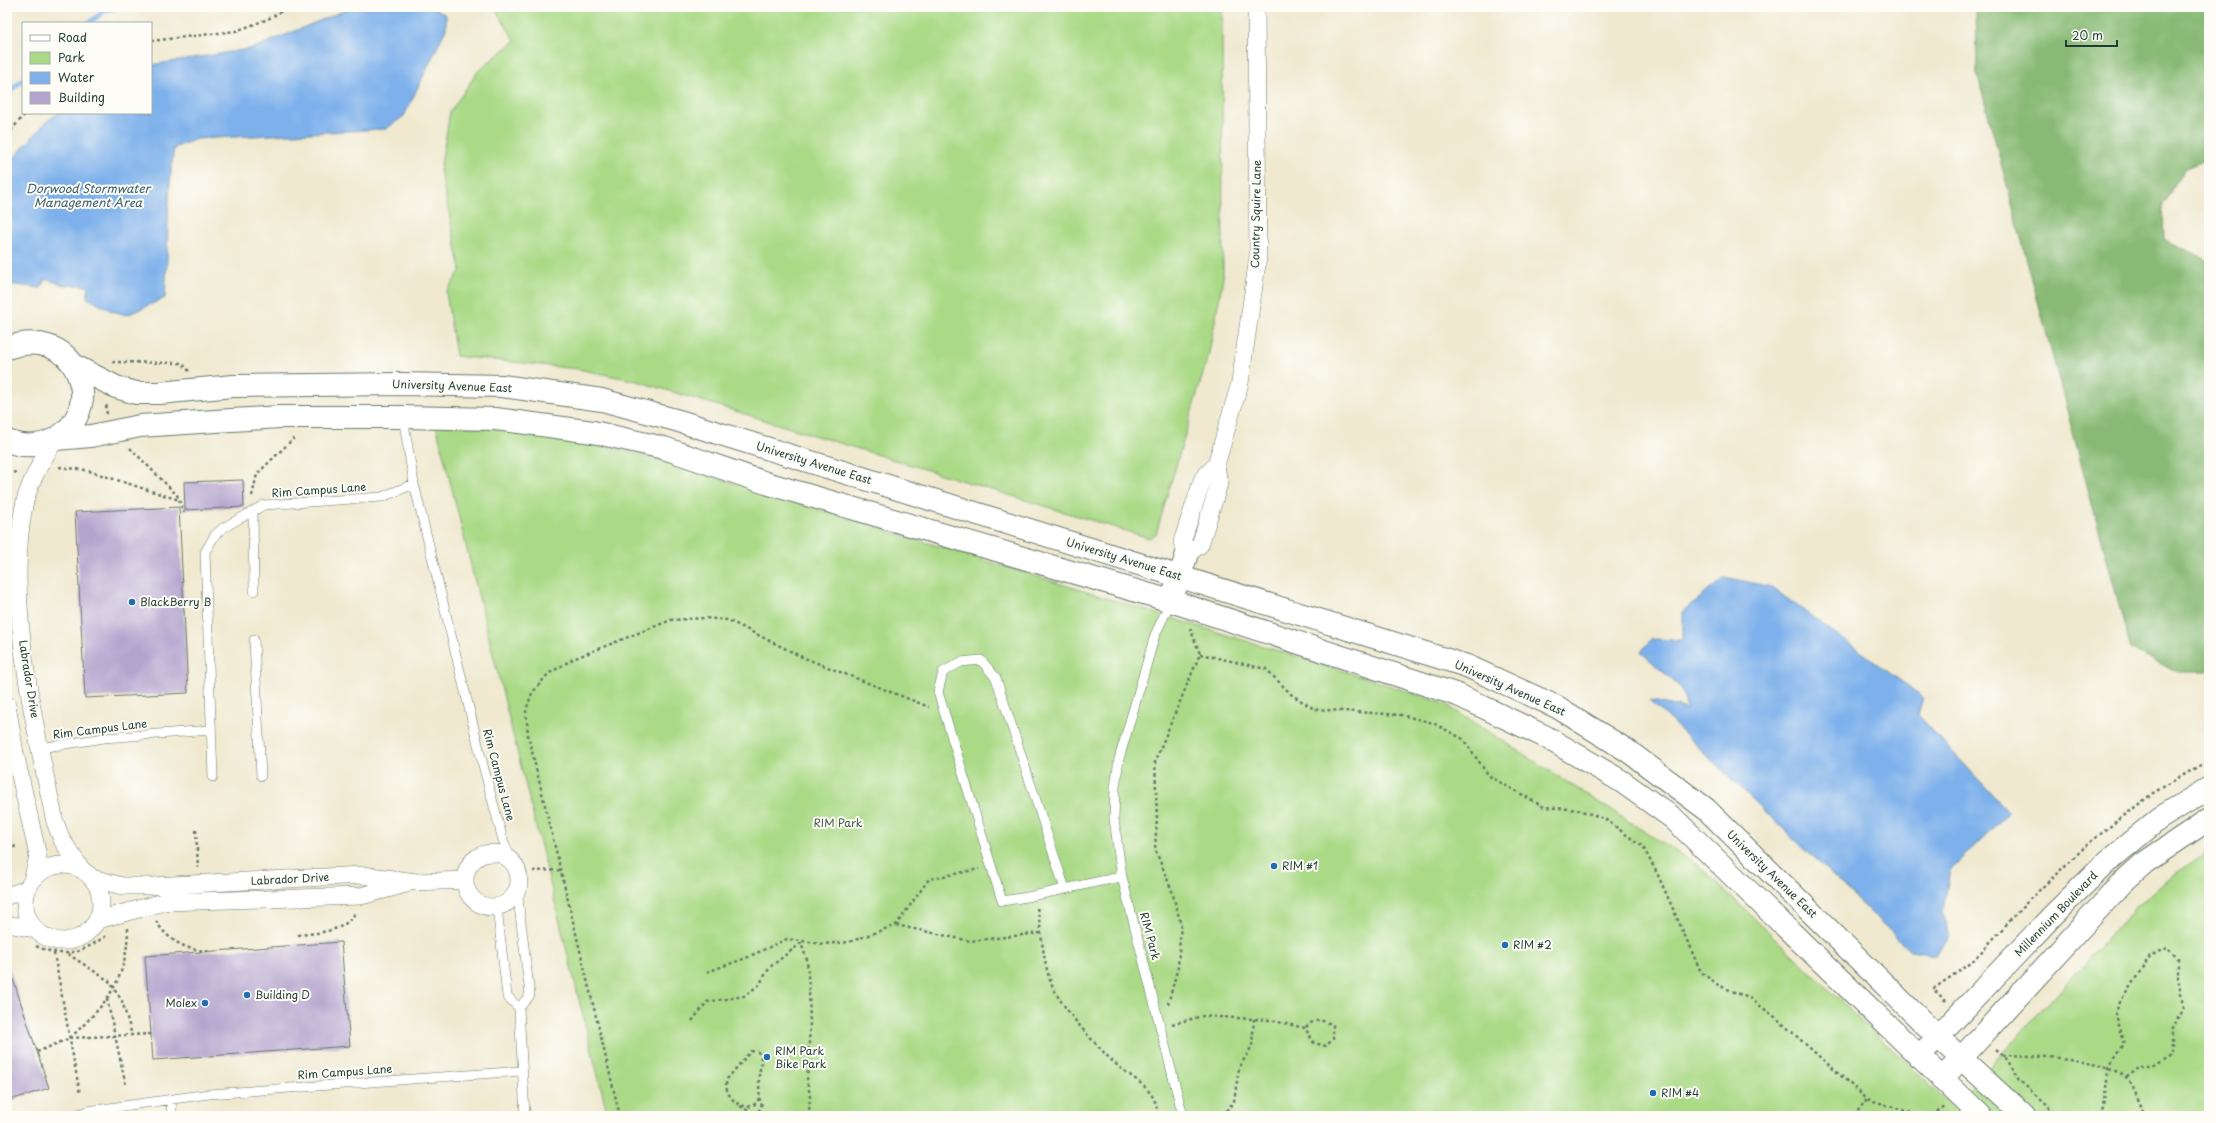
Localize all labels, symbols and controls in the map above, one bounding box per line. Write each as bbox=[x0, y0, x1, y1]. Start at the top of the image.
legend bbox=[22, 22, 152, 114]
scale bar bbox=[2066, 22, 2117, 48]
text: 20 m bbox=[2072, 26, 2103, 44]
text: Road bbox=[58, 28, 87, 46]
text: Park bbox=[58, 48, 85, 66]
text: Water bbox=[58, 68, 95, 86]
text: Building bbox=[58, 88, 105, 106]
street label: Country Squire Lane bbox=[1246, 160, 1265, 268]
water label: Dorwood Stormwater Management Area bbox=[26, 179, 153, 211]
street label: University Avenue East bbox=[392, 375, 513, 396]
street label: University Avenue East bbox=[754, 437, 875, 488]
street label: Rim Campus Lane bbox=[271, 478, 367, 501]
street label: University Avenue East bbox=[1064, 533, 1185, 584]
place label: BlackBerry B bbox=[140, 593, 211, 610]
marker: BlackBerry B bbox=[127, 597, 137, 607]
street label: Labrador Drive bbox=[15, 639, 44, 719]
street label: University Avenue East bbox=[1452, 655, 1569, 720]
street label: Rim Campus Lane bbox=[52, 714, 148, 743]
street label: Rim Campus Lane bbox=[479, 727, 520, 823]
park label: RIM Park bbox=[813, 814, 863, 831]
street label: University Avenue East bbox=[1723, 826, 1822, 922]
place label: RIM #1 bbox=[1282, 857, 1318, 874]
marker: RIM #1 bbox=[1269, 861, 1279, 871]
street label: Millennium Boulevard bbox=[2010, 867, 2101, 960]
street label: Labrador Drive bbox=[250, 868, 330, 889]
street label: RIM Park bbox=[1136, 910, 1165, 962]
place label: RIM #2 bbox=[1513, 936, 1552, 953]
marker: RIM #2 bbox=[1500, 940, 1510, 950]
place label: Building D bbox=[255, 986, 310, 1003]
marker: Building D bbox=[242, 990, 252, 1000]
place label: Molex bbox=[166, 994, 197, 1011]
marker: Molex bbox=[200, 998, 210, 1008]
place label: RIM Park Bike Park bbox=[775, 1042, 827, 1072]
marker: RIM Park Bike Park bbox=[762, 1052, 772, 1062]
street label: Rim Campus Lane bbox=[297, 1060, 393, 1083]
place label: RIM #4 bbox=[1661, 1084, 1699, 1101]
marker: RIM #4 bbox=[1648, 1088, 1658, 1098]

